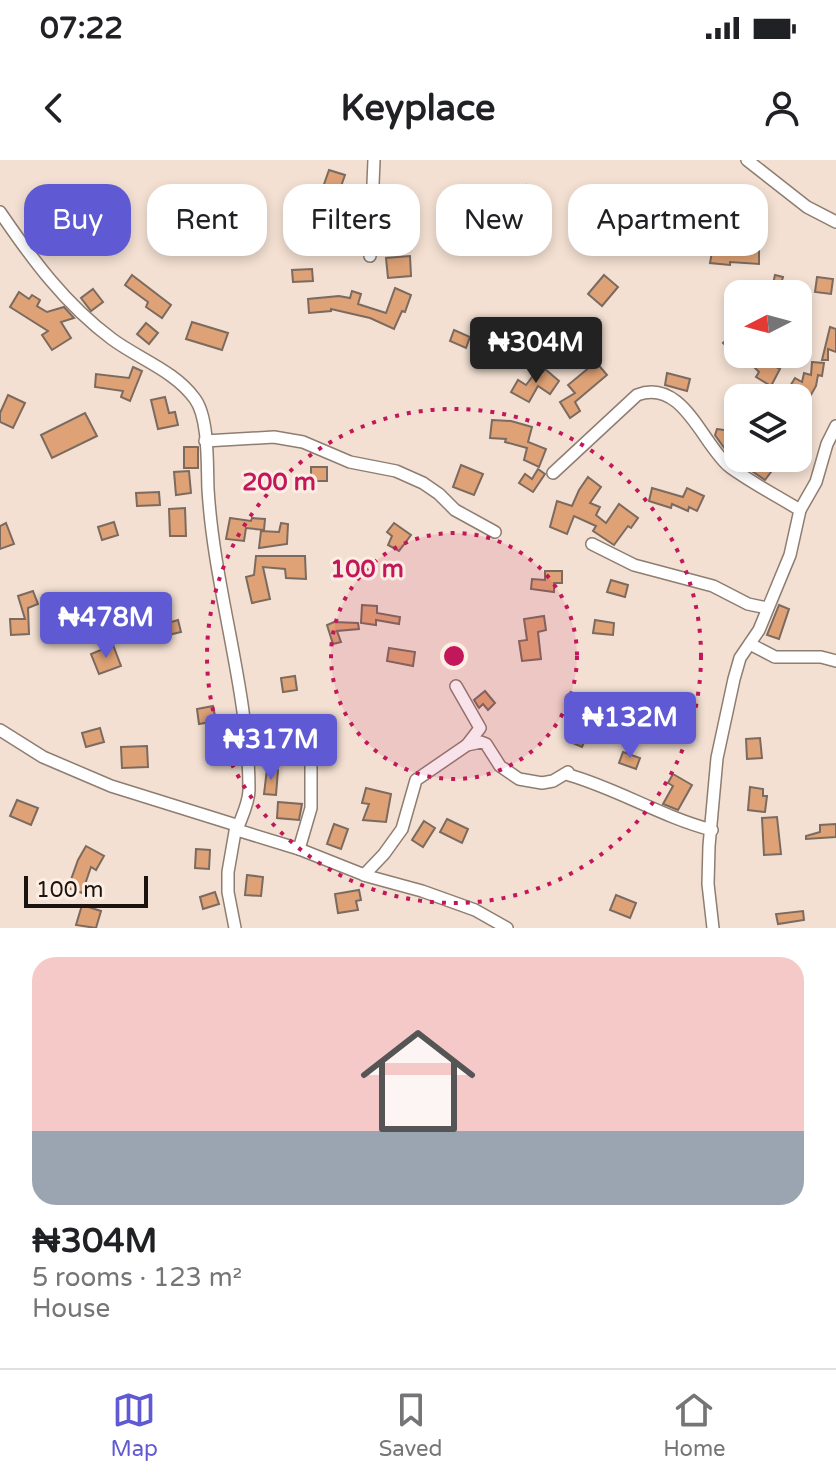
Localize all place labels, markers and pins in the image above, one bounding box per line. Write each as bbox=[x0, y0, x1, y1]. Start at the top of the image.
pin: ₦304M bbox=[480, 317, 592, 385]
pin: ₦478M bbox=[50, 592, 162, 660]
centre of rings bbox=[440, 642, 468, 670]
pin: ₦132M bbox=[574, 692, 686, 760]
pin: ₦317M bbox=[215, 714, 327, 782]

